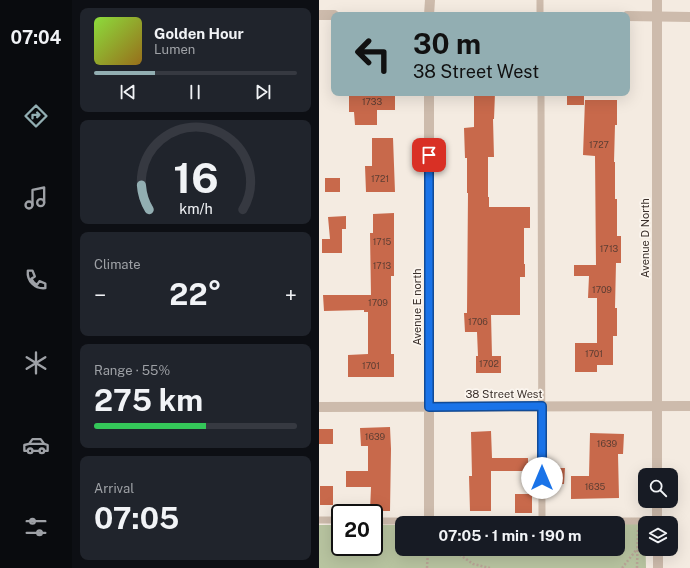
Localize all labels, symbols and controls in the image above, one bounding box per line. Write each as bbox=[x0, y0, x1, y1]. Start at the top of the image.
text: Golden Hour bbox=[154, 25, 244, 42]
text: 07:04 bbox=[11, 27, 61, 48]
text: 30 m bbox=[413, 27, 481, 60]
icon: left bbox=[347, 28, 399, 80]
text: Lumen bbox=[154, 42, 195, 57]
text: 38 Street West bbox=[413, 61, 539, 82]
icon: previous bbox=[117, 81, 139, 103]
icon: pause bbox=[184, 81, 206, 103]
icon: next bbox=[252, 81, 274, 103]
house number: 1733 bbox=[362, 96, 382, 107]
icon: directions bbox=[22, 102, 50, 130]
pin bbox=[412, 138, 446, 172]
house number: 1727 bbox=[589, 139, 609, 150]
icon: arrive bbox=[418, 144, 440, 166]
text: 16 bbox=[173, 153, 218, 202]
house number: 1721 bbox=[371, 173, 389, 184]
icon: music bbox=[22, 184, 50, 212]
street label: Avenue D North bbox=[639, 198, 651, 278]
text: km/h bbox=[179, 200, 212, 217]
house number: 1715 bbox=[373, 236, 392, 247]
house number: 1713 bbox=[600, 243, 619, 254]
text: Climate bbox=[94, 257, 141, 272]
house number: 1713 bbox=[373, 260, 392, 271]
icon: phone bbox=[22, 266, 50, 294]
street label: Avenue E north bbox=[411, 268, 423, 346]
text: 22° bbox=[169, 276, 222, 312]
text: − bbox=[94, 282, 106, 308]
text: + bbox=[285, 282, 297, 308]
house number: 1709 bbox=[592, 284, 612, 295]
house number: 1709 bbox=[368, 297, 388, 308]
house number: 1706 bbox=[468, 316, 488, 327]
house number: 1701 bbox=[585, 348, 603, 359]
icon: climate bbox=[22, 349, 50, 377]
house number: 1702 bbox=[479, 358, 499, 369]
house number: 1701 bbox=[362, 360, 380, 371]
text: Range · 55% bbox=[94, 363, 170, 378]
text: 275 km bbox=[94, 382, 203, 418]
street label: 38 Street West bbox=[465, 388, 543, 400]
icon: car bbox=[22, 431, 50, 459]
house number: 1639 bbox=[365, 431, 386, 442]
house number: 1639 bbox=[597, 438, 618, 449]
position arrow bbox=[521, 457, 563, 499]
map controls bbox=[638, 468, 678, 556]
button: search bbox=[638, 468, 678, 508]
text: Arrival bbox=[94, 481, 134, 496]
house number: 1635 bbox=[585, 481, 606, 492]
text: 07:05 bbox=[94, 500, 179, 536]
speed limit sign: 20 bbox=[331, 504, 383, 556]
icon: filters bbox=[22, 513, 50, 541]
button: layers bbox=[638, 516, 678, 556]
text: 07:05 · 1 min · 190 m bbox=[439, 527, 581, 544]

